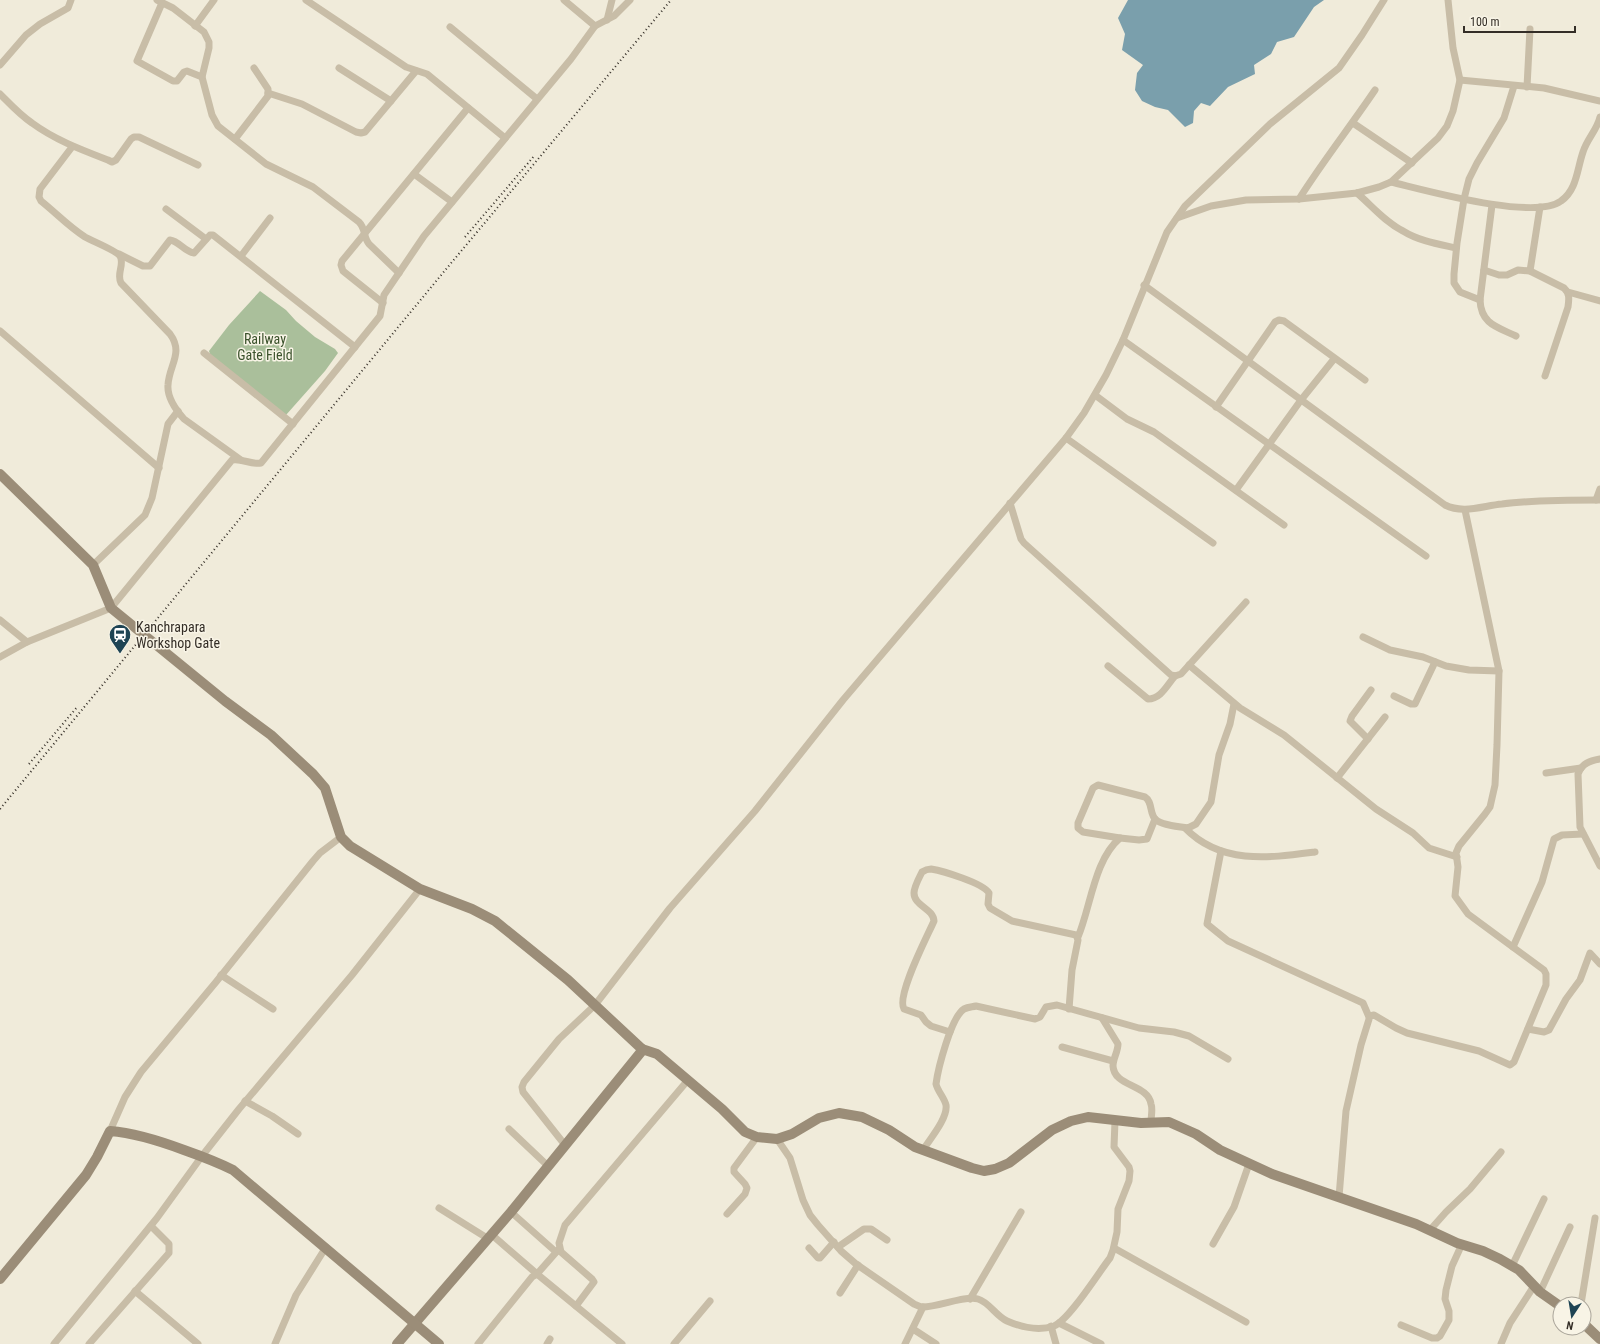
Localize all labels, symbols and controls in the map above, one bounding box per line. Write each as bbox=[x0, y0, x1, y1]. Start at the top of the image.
scale bar bbox=[1464, 8, 1575, 34]
text: 100 m bbox=[1470, 15, 1500, 29]
park label: Railway Gate Field bbox=[237, 331, 293, 363]
place label: Kanchrapara Workshop Gate bbox=[136, 619, 220, 651]
station icon: Kanchrapara Workshop Gate bbox=[107, 622, 133, 655]
north arrow bbox=[1552, 1296, 1592, 1336]
text: N bbox=[1565, 1318, 1575, 1332]

